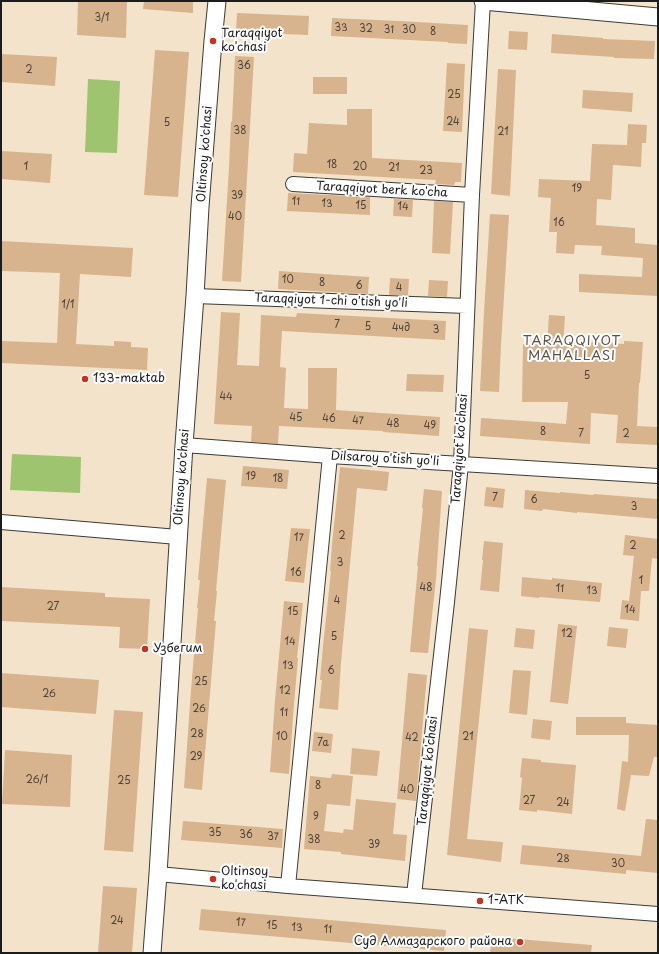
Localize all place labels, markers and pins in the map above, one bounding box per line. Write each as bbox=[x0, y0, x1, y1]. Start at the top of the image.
place label: Taraqqiyot ko'chasi bbox=[221, 27, 282, 55]
marker: Taraqqiyot ko'chasi bbox=[208, 36, 218, 46]
place label: 133-maktab bbox=[93, 372, 165, 386]
marker: 133-maktab bbox=[80, 374, 90, 384]
place label: Узбегим bbox=[153, 642, 203, 656]
marker: Узбегим bbox=[140, 644, 150, 654]
place label: Oltinsoy ko'chasi bbox=[221, 865, 268, 893]
marker: Oltinsoy ko'chasi bbox=[208, 874, 218, 884]
place label: 1-ATK bbox=[488, 894, 524, 908]
marker: 1-ATK bbox=[475, 896, 485, 906]
place label: Суд Алмазарского района bbox=[354, 935, 512, 949]
marker: Суд Алмазарского района bbox=[515, 937, 525, 947]

